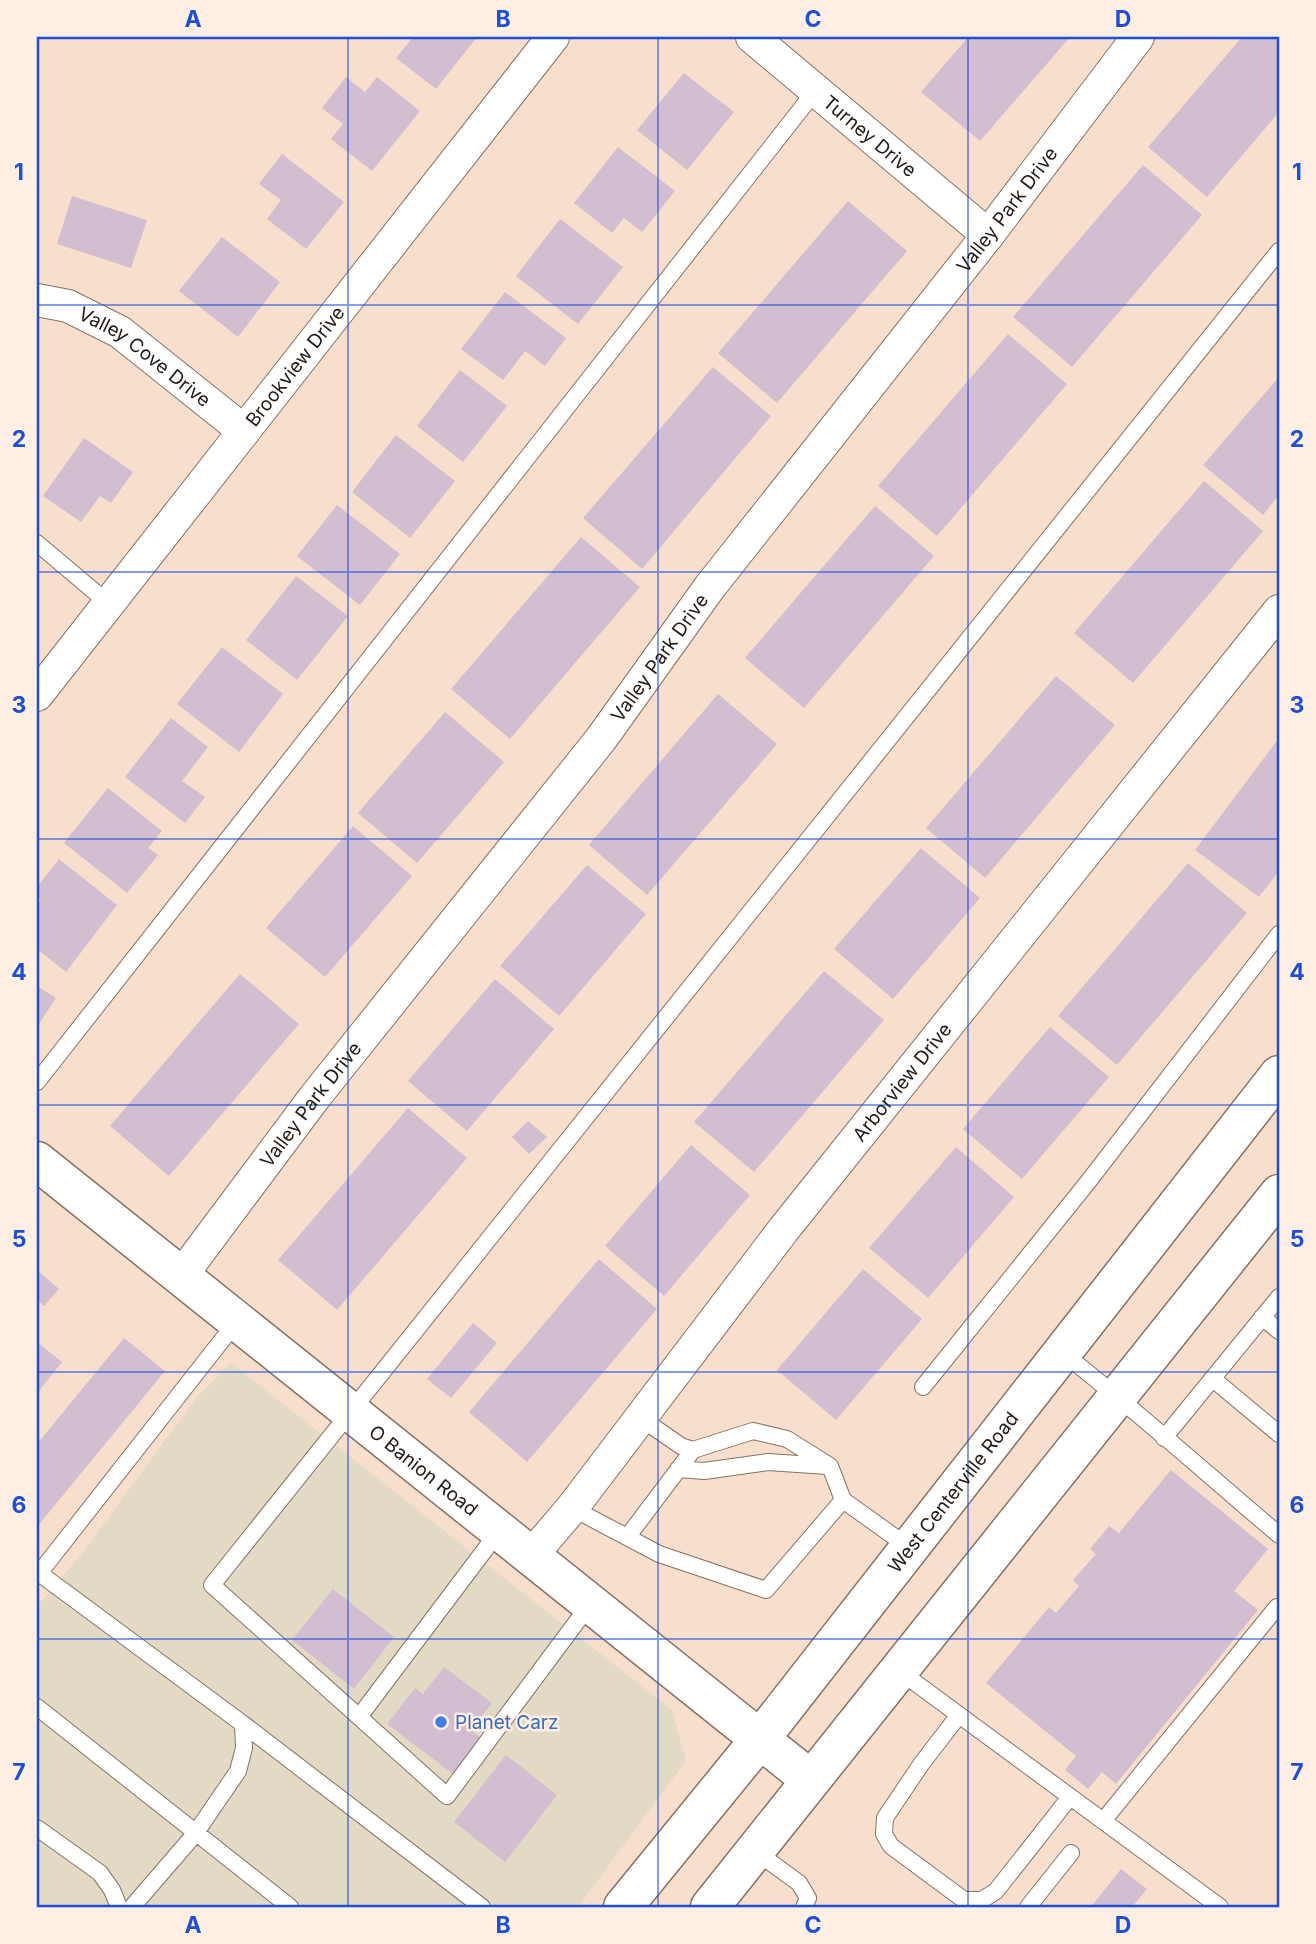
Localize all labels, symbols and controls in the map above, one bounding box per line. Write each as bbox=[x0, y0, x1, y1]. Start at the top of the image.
text: A bbox=[184, 5, 202, 33]
text: B bbox=[495, 5, 511, 33]
text: C bbox=[804, 5, 822, 33]
text: D bbox=[1115, 5, 1131, 33]
street label: Turney Drive bbox=[818, 91, 921, 182]
street label: Valley Park Drive bbox=[952, 143, 1063, 277]
text: 1 bbox=[14, 158, 24, 186]
text: 1 bbox=[1292, 158, 1302, 186]
street label: Valley Cove Drive bbox=[75, 302, 215, 412]
street label: Brookview Drive bbox=[241, 302, 350, 431]
text: 2 bbox=[12, 425, 26, 453]
text: 2 bbox=[1290, 425, 1304, 453]
street label: Valley Park Drive bbox=[606, 589, 713, 726]
text: 3 bbox=[12, 691, 26, 719]
text: 3 bbox=[1290, 691, 1304, 719]
text: 4 bbox=[11, 958, 27, 986]
text: 4 bbox=[1289, 958, 1305, 986]
street label: Arborview Drive bbox=[848, 1018, 957, 1146]
street label: Valley Park Drive bbox=[255, 1037, 366, 1172]
text: 5 bbox=[12, 1225, 26, 1253]
text: 5 bbox=[1290, 1225, 1304, 1253]
street label: West Centerville Road bbox=[883, 1407, 1023, 1578]
street label: O Banion Road bbox=[364, 1420, 482, 1521]
text: 6 bbox=[12, 1491, 26, 1519]
text: 6 bbox=[1290, 1491, 1304, 1519]
place label: Planet Carz bbox=[455, 1711, 558, 1734]
marker: Planet Carz bbox=[433, 1714, 449, 1730]
text: 7 bbox=[12, 1758, 26, 1786]
text: 7 bbox=[1290, 1758, 1304, 1786]
text: A bbox=[184, 1911, 202, 1939]
text: B bbox=[495, 1911, 511, 1939]
text: C bbox=[804, 1911, 822, 1939]
text: D bbox=[1115, 1911, 1131, 1939]

